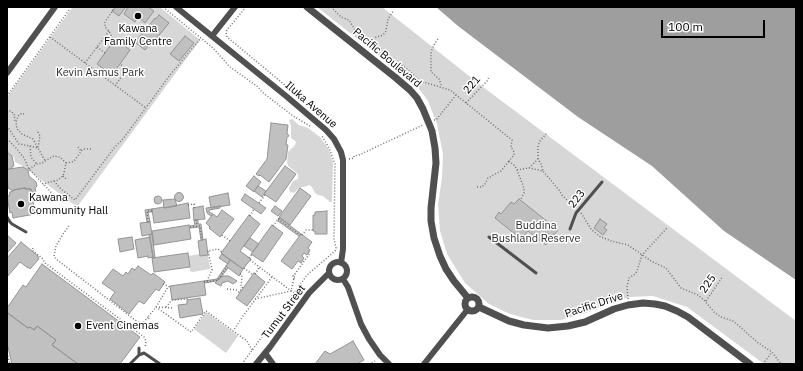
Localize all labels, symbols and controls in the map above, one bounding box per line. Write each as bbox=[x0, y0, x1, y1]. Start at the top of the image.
marker: Kawana Family Centre bbox=[133, 11, 143, 21]
scale bar bbox=[663, 12, 767, 38]
text: 100 m bbox=[668, 19, 703, 34]
place label: Kawana Family Centre bbox=[104, 22, 172, 48]
street label: Pacific Boulevard bbox=[350, 26, 424, 90]
park label: Kevin Asmus Park bbox=[56, 66, 144, 80]
street label: 221 bbox=[461, 73, 483, 97]
street label: Iluka Avenue bbox=[282, 79, 340, 131]
street label: 223 bbox=[566, 187, 588, 211]
place label: Kawana Community Hall bbox=[29, 191, 108, 217]
marker: Kawana Community Hall bbox=[16, 199, 26, 209]
park label: Buddina Bushland Reserve bbox=[492, 219, 580, 245]
street label: 225 bbox=[697, 272, 719, 296]
street label: Tumut Street bbox=[259, 282, 309, 342]
street label: Pacific Drive bbox=[563, 289, 625, 321]
place label: Event Cinemas bbox=[86, 319, 159, 333]
marker: Event Cinemas bbox=[73, 321, 83, 331]

